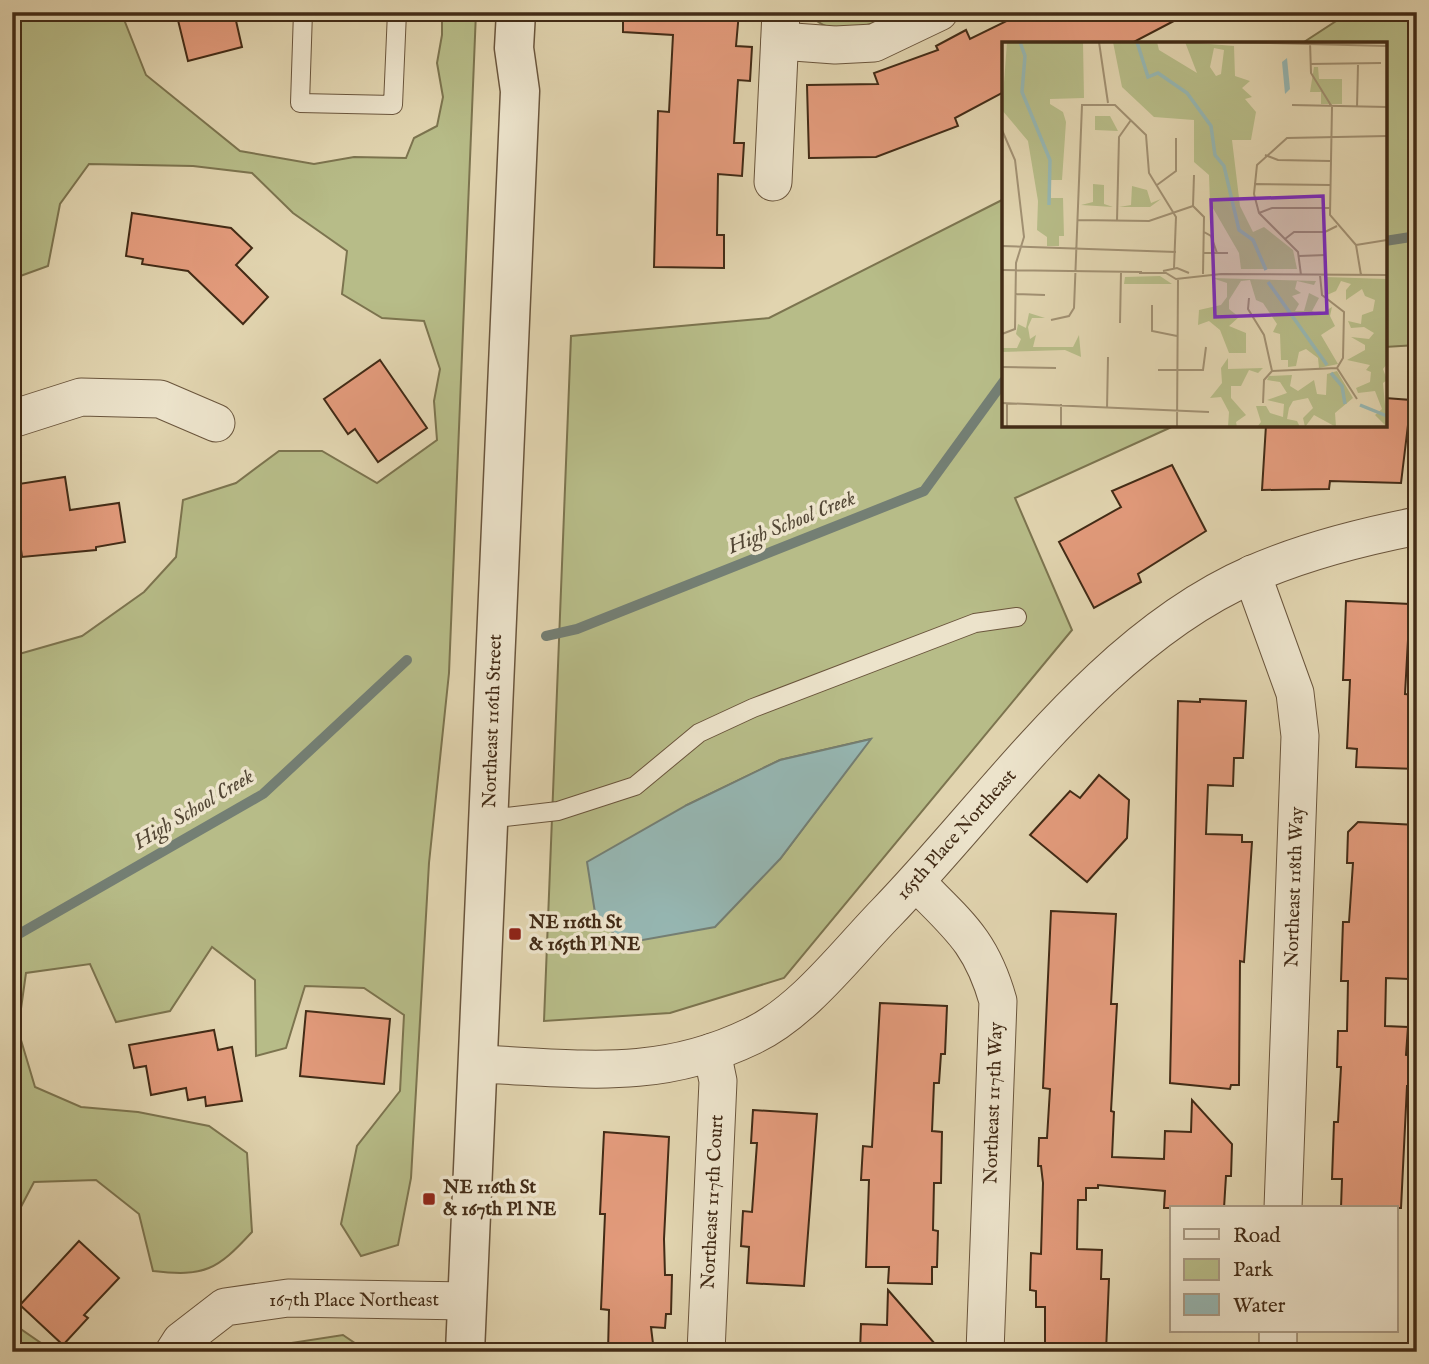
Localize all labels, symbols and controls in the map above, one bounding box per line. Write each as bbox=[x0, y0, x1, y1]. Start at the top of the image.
inset map bbox=[1002, 42, 1387, 427]
water label: High School Creek bbox=[723, 485, 860, 561]
street label: Northeast 116th Street bbox=[478, 633, 508, 808]
water label: High School Creek bbox=[128, 763, 260, 857]
street label: 165th Place Northeast bbox=[892, 764, 1022, 905]
street label: Northeast 118th Way bbox=[1280, 806, 1310, 968]
place label: NE 116th St & 165th Pl NE bbox=[528, 911, 640, 957]
marker: NE 116th St & 165th Pl NE bbox=[507, 926, 523, 942]
street label: Northeast 117th Way bbox=[979, 1021, 1009, 1184]
street label: Northeast 117th Court bbox=[696, 1114, 730, 1290]
place label: NE 116th St & 167th Pl NE bbox=[442, 1176, 556, 1222]
marker: NE 116th St & 167th Pl NE bbox=[421, 1191, 437, 1207]
legend bbox=[1170, 1206, 1398, 1332]
text: Road bbox=[1233, 1223, 1281, 1250]
text: Park bbox=[1233, 1257, 1274, 1284]
street label: 167th Place Northeast bbox=[269, 1289, 439, 1313]
text: Water bbox=[1233, 1293, 1286, 1320]

